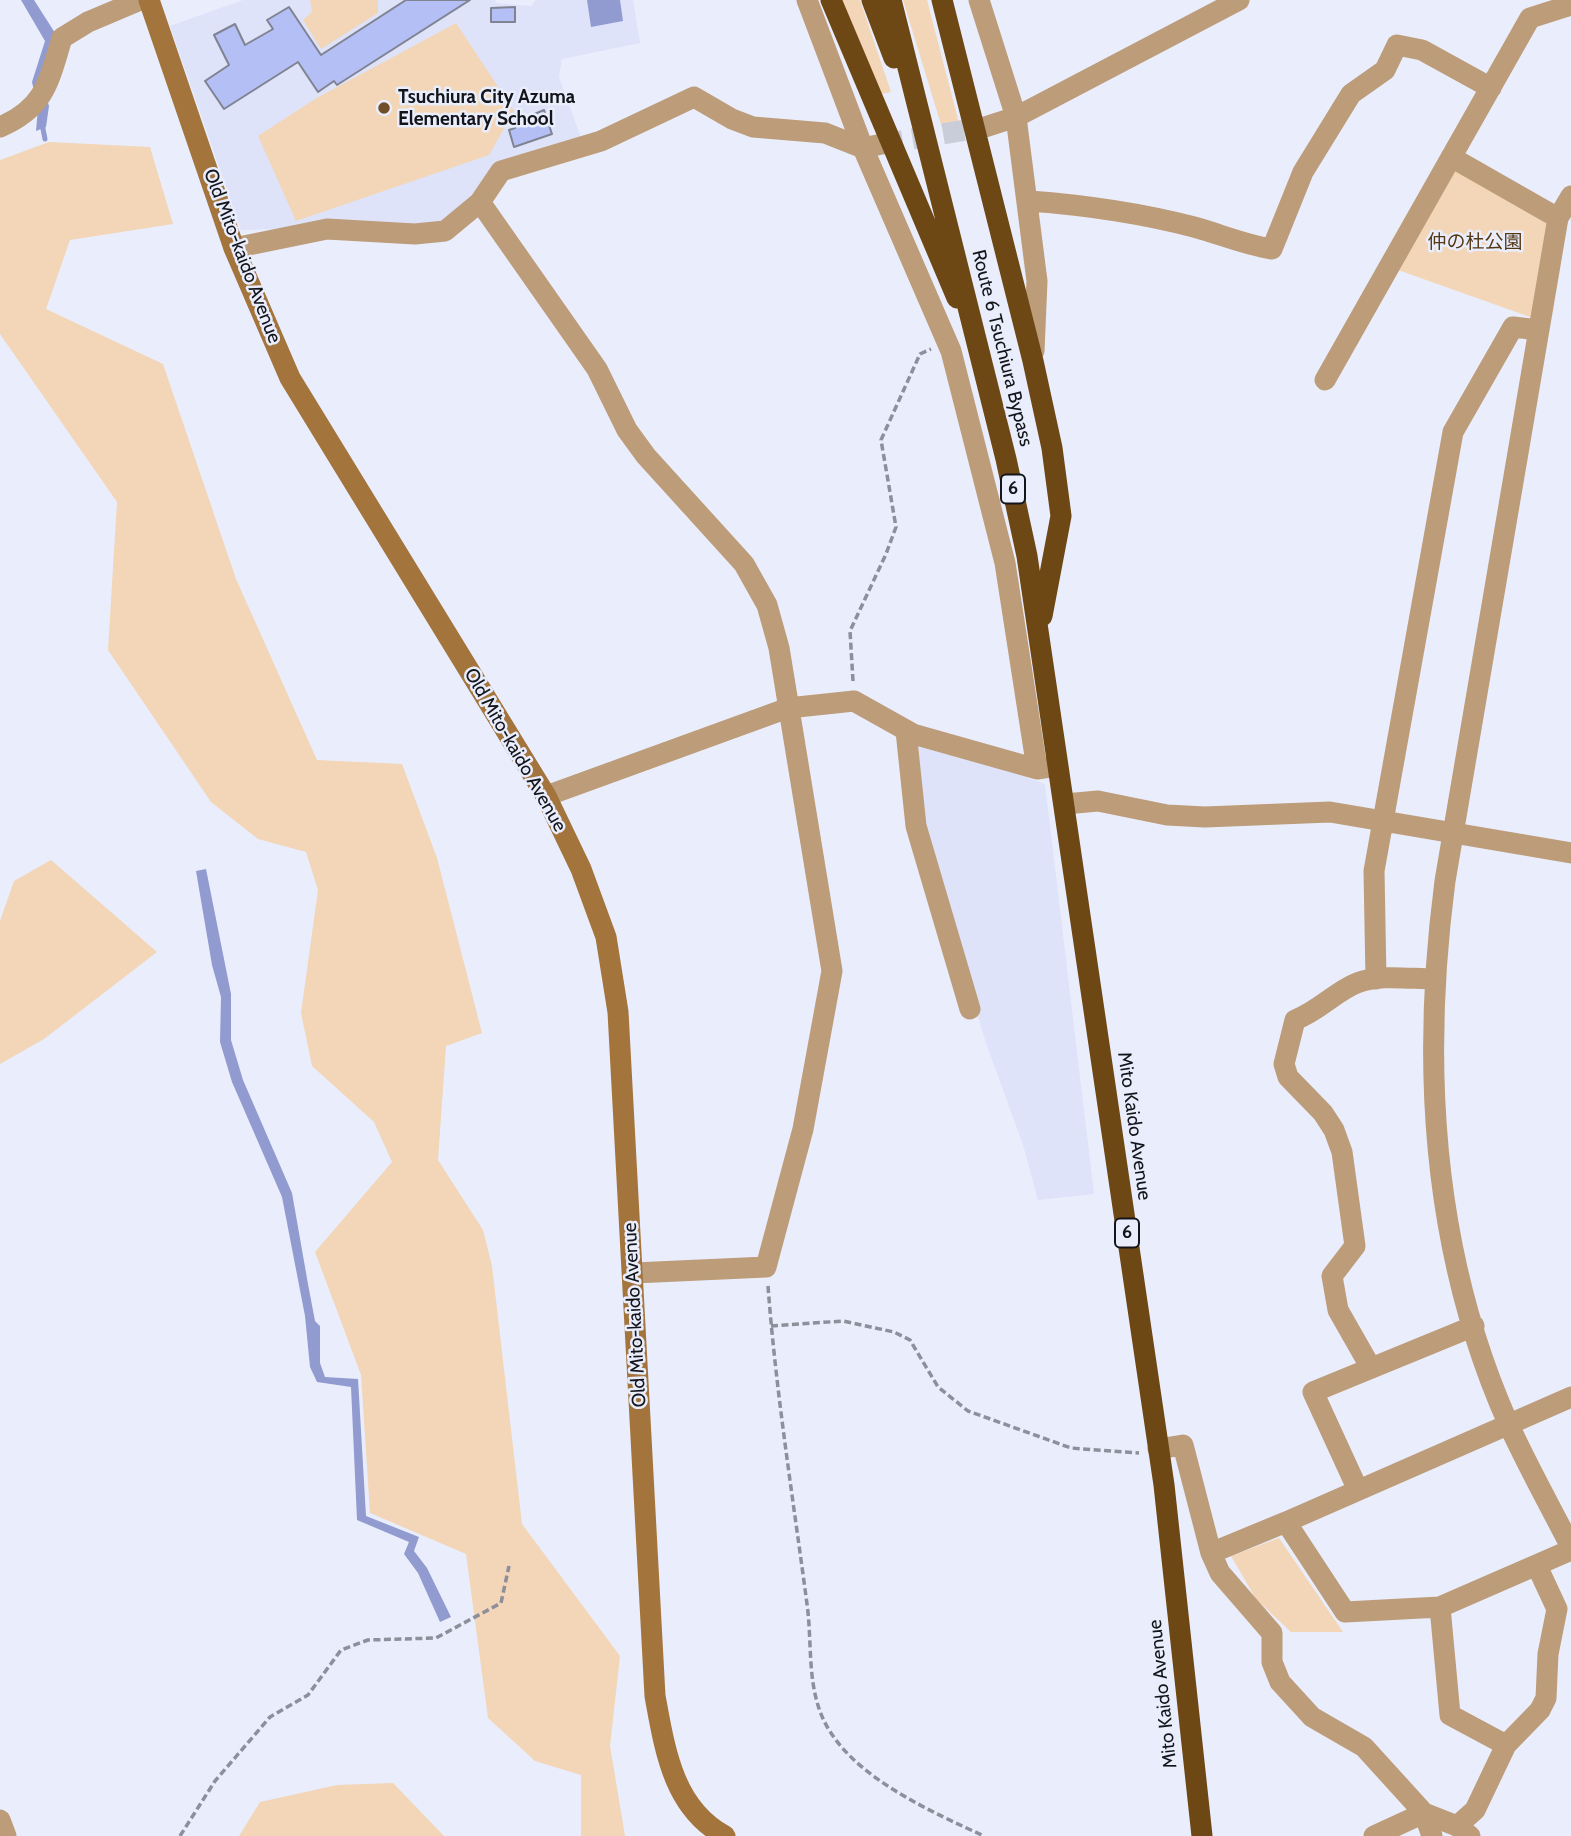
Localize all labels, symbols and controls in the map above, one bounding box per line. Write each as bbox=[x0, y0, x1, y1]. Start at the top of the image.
place label: Tsuchiura City Azuma Elementary School bbox=[398, 86, 575, 130]
marker: Tsuchiura City Azuma Elementary School bbox=[376, 100, 392, 116]
street label: Old Mito-kaido Avenue bbox=[198, 166, 286, 346]
park label: 仲の杜公園 bbox=[1428, 231, 1522, 253]
street label: Route 6 Tsuchiura Bypass bbox=[967, 247, 1037, 449]
road number: 6 bbox=[1001, 475, 1025, 504]
street label: Old Mito-kaido Avenue bbox=[459, 664, 571, 836]
street label: Mito Kaido Avenue bbox=[1112, 1050, 1156, 1202]
road number: 6 bbox=[1115, 1218, 1139, 1248]
street label: Old Mito-kaido Avenue bbox=[619, 1222, 651, 1408]
street label: Mito Kaido Avenue bbox=[1144, 1618, 1182, 1770]

